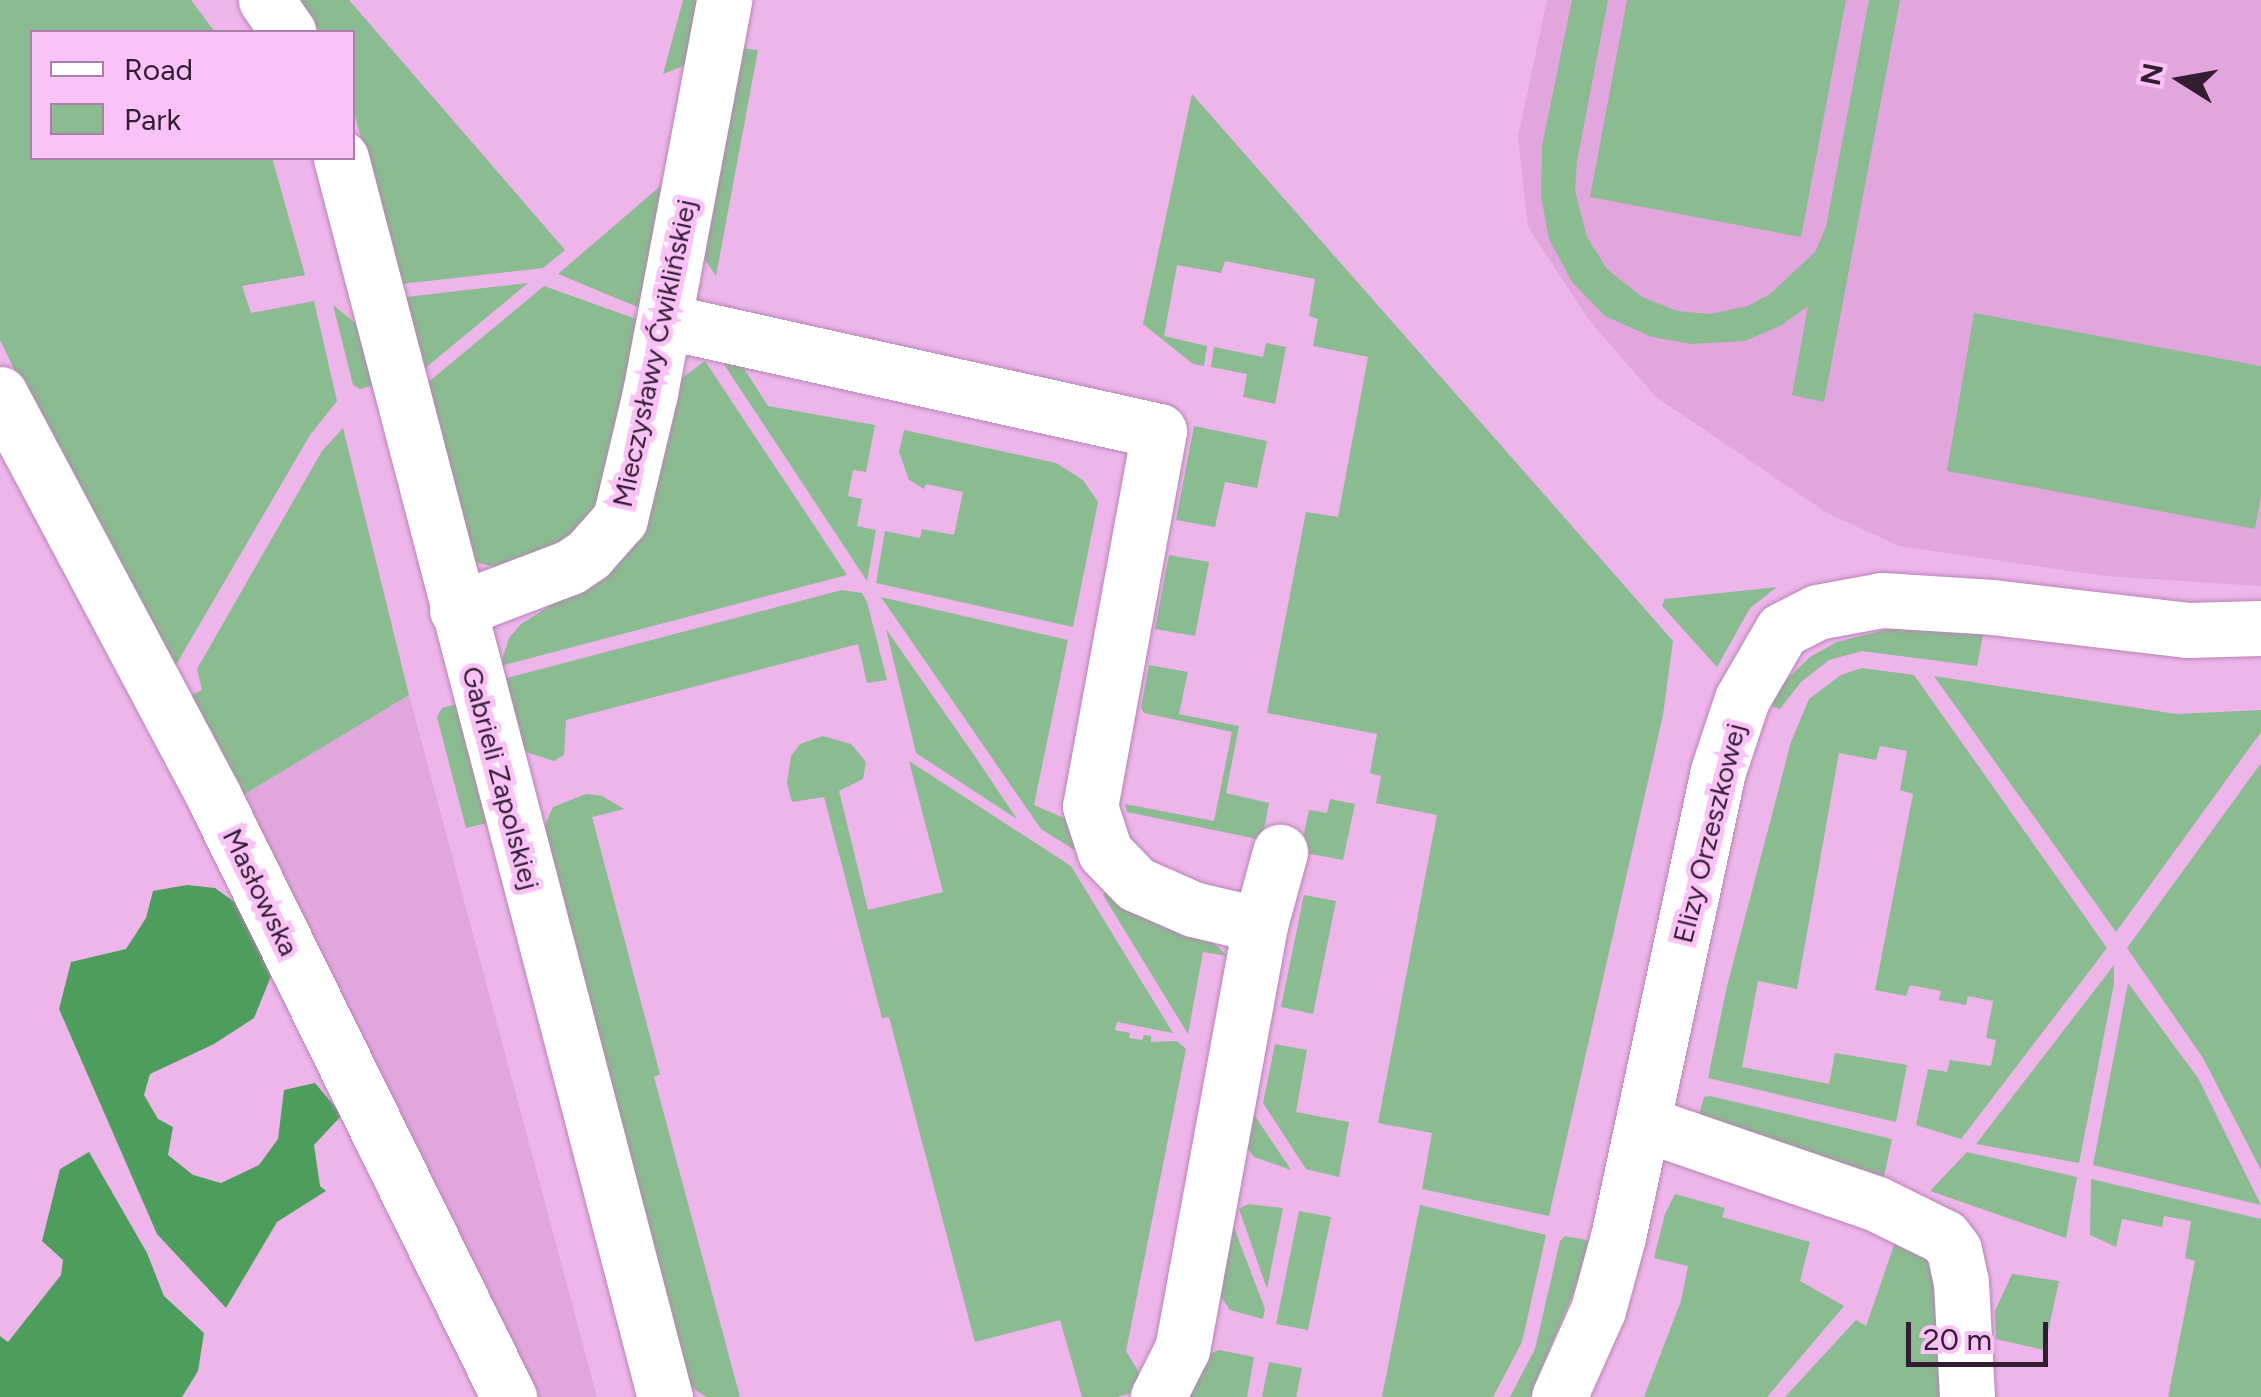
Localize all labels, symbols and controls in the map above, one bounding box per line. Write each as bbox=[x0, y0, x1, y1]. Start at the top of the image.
legend bbox=[30, 30, 355, 160]
north arrow bbox=[2131, 30, 2231, 130]
text: Road bbox=[124, 51, 193, 88]
text: N bbox=[2133, 60, 2170, 88]
text: Park bbox=[124, 101, 181, 138]
street label: Mieczysławy Ćwiklińskiej bbox=[605, 196, 703, 510]
street label: Gabrieli Zapolskiej bbox=[455, 663, 547, 893]
street label: Elizy Orzeszkowej bbox=[1665, 720, 1753, 946]
street label: Masłowska bbox=[216, 823, 306, 961]
scale bar bbox=[1911, 1302, 2054, 1364]
text: 20 m bbox=[1923, 1321, 1992, 1358]

